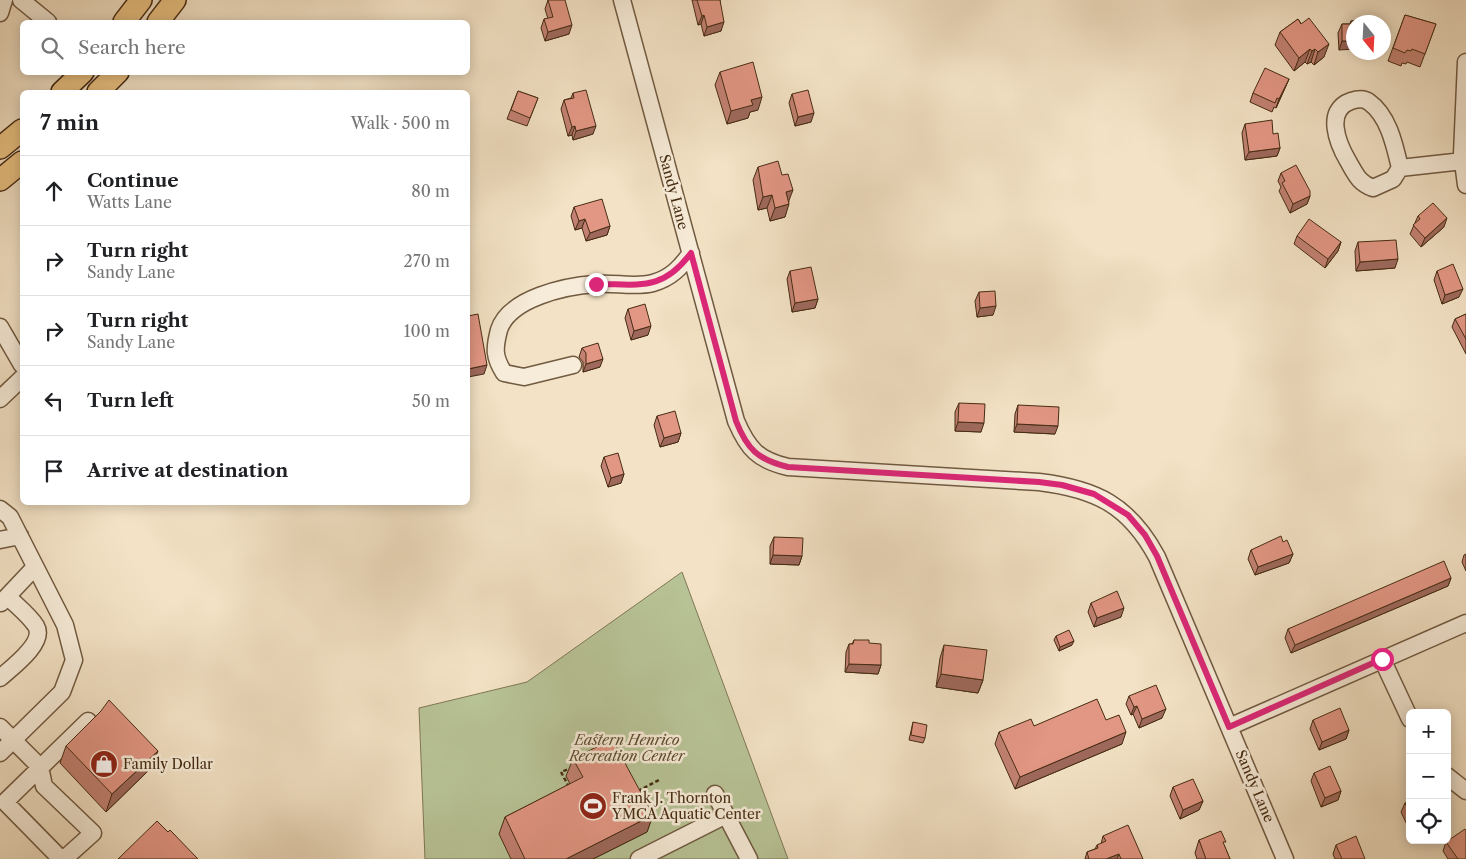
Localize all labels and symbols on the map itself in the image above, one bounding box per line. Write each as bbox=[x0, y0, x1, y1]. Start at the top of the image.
north arrow bbox=[1346, 15, 1391, 60]
street label: Sandy Lane bbox=[655, 152, 693, 232]
route end bbox=[585, 273, 608, 296]
route start bbox=[1371, 648, 1394, 671]
park label: Eastern Henrico Recreation Center bbox=[568, 731, 686, 765]
street label: Sandy Lane bbox=[1232, 747, 1278, 825]
shop icon: Family Dollar bbox=[89, 749, 119, 779]
place label: Family Dollar bbox=[123, 755, 213, 773]
place label: Frank J. Thornton YMCA Aquatic Center bbox=[611, 789, 761, 823]
sports icon: Frank J. Thornton YMCA Aquatic Center bbox=[578, 791, 608, 821]

